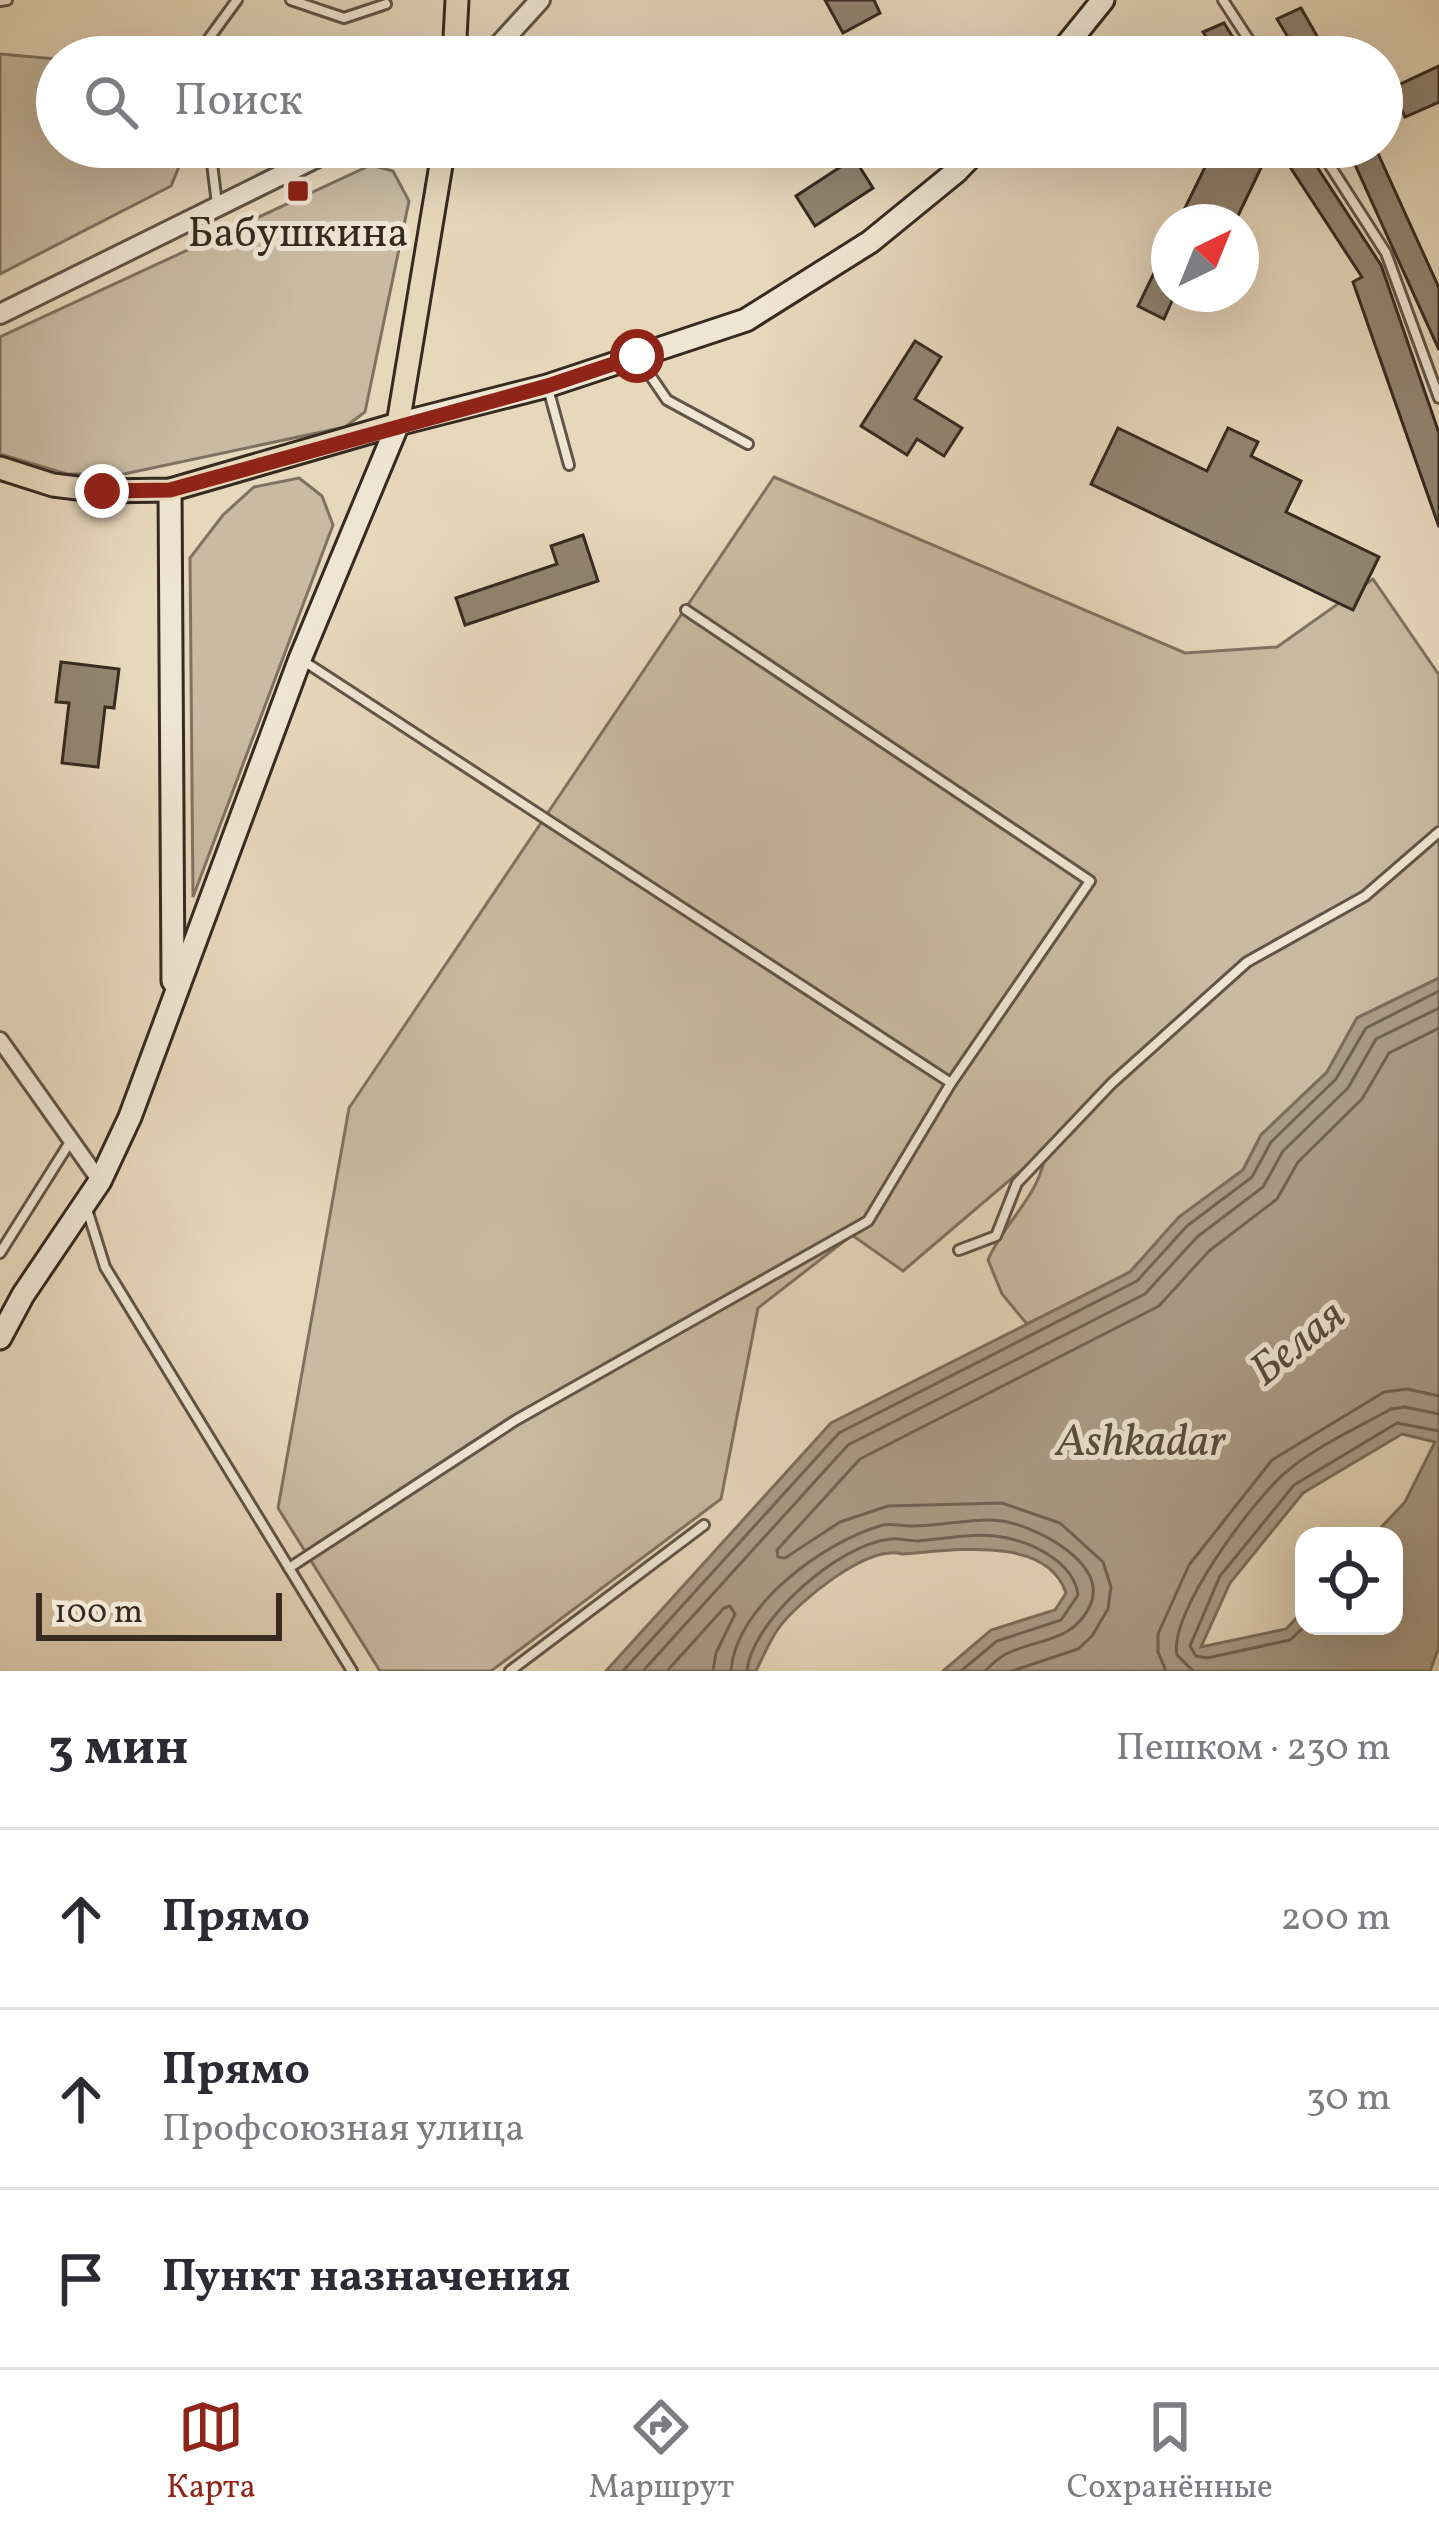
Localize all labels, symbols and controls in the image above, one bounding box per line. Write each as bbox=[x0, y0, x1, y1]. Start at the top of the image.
search box bbox=[36, 36, 1403, 168]
icon: search bbox=[78, 69, 144, 135]
text: Поиск bbox=[174, 71, 303, 134]
marker: Бабушкина bbox=[285, 178, 311, 204]
north arrow bbox=[1151, 204, 1259, 312]
place label: Бабушкина bbox=[188, 206, 408, 265]
route start bbox=[610, 329, 664, 383]
route end bbox=[75, 464, 129, 518]
water label: Белая bbox=[1238, 1286, 1360, 1402]
water label: Ashkadar bbox=[1054, 1412, 1226, 1475]
map controls bbox=[1295, 1527, 1403, 1635]
button: locate bbox=[1295, 1527, 1403, 1635]
scale bar bbox=[36, 1587, 282, 1640]
text: 100 m bbox=[54, 1591, 143, 1637]
text: 3 мин bbox=[48, 1714, 188, 1785]
text: Пешком · 230 m bbox=[1116, 1722, 1391, 1776]
icon: ahead bbox=[48, 1886, 114, 1952]
text: Прямо bbox=[162, 1887, 310, 1950]
text: 200 m bbox=[1280, 1892, 1391, 1946]
text: Прямо bbox=[162, 2040, 310, 2103]
icon: ahead bbox=[48, 2066, 114, 2132]
text: 30 m bbox=[1306, 2072, 1391, 2126]
text: Профсоюзная улица bbox=[162, 2103, 525, 2157]
icon: arrive bbox=[48, 2246, 114, 2312]
text: Пункт назначения bbox=[162, 2247, 571, 2310]
tab: Карта bbox=[166, 2394, 256, 2512]
tab: Маршрут bbox=[589, 2394, 734, 2512]
tab: Сохранённые bbox=[1067, 2394, 1273, 2512]

